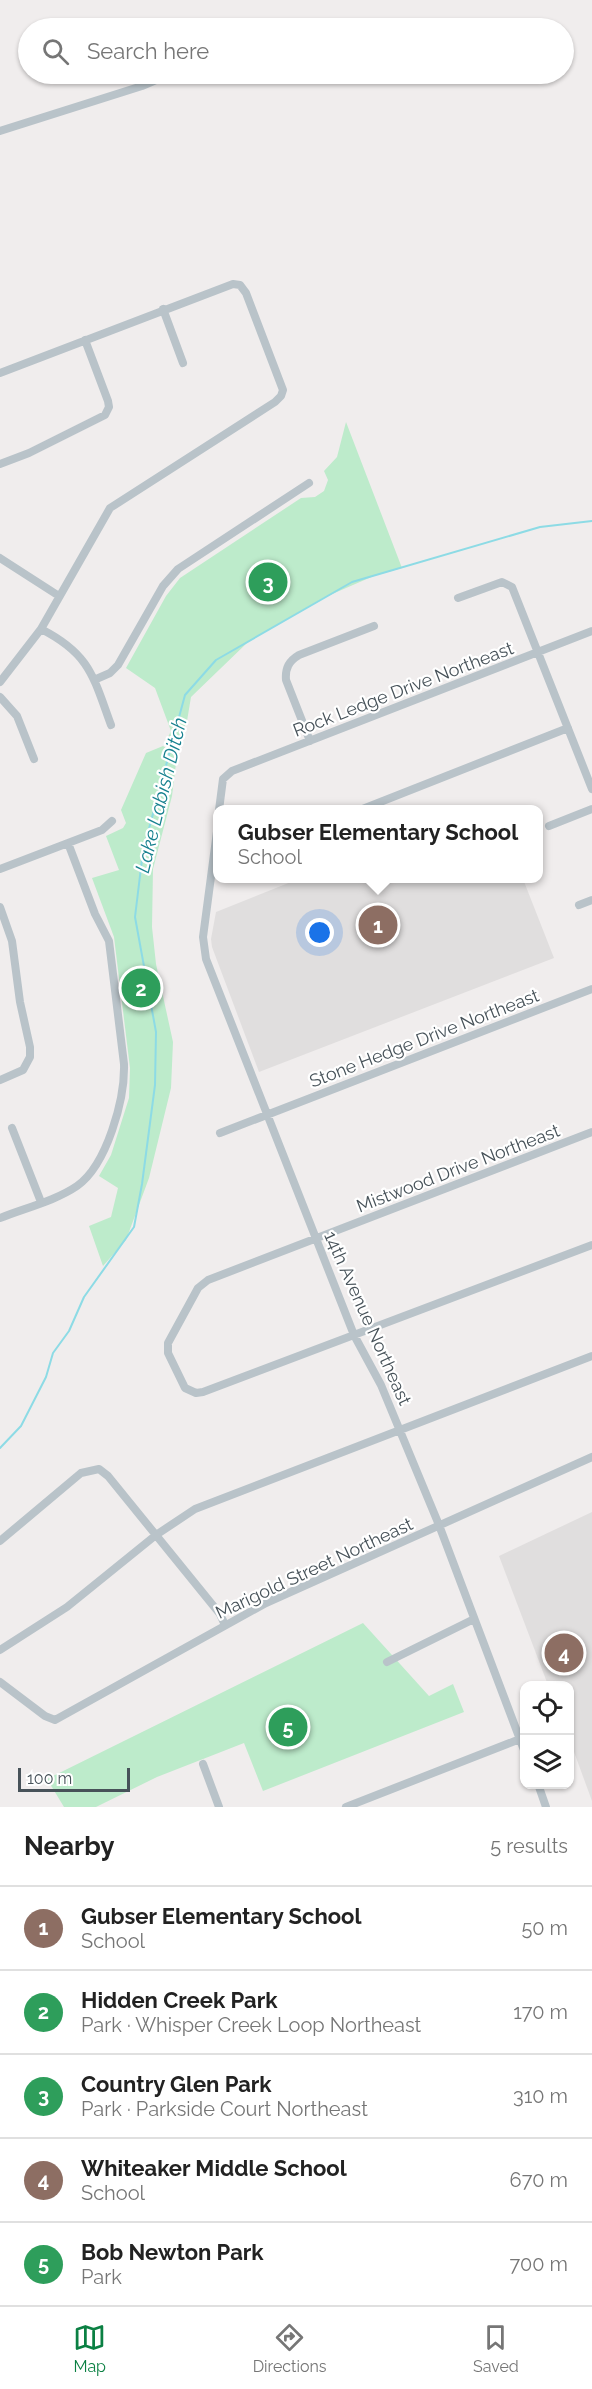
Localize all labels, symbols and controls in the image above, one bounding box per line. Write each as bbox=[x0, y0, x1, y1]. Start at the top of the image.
search box bbox=[18, 18, 574, 84]
icon: search bbox=[39, 35, 72, 68]
text: Search here bbox=[87, 38, 209, 64]
pin: 3 bbox=[248, 560, 288, 604]
street label: Rock Ledge Drive Northeast bbox=[290, 637, 516, 741]
water label: Lake Labish Ditch bbox=[130, 715, 192, 875]
popup bbox=[213, 805, 543, 883]
text: Gubser Elementary School bbox=[238, 819, 518, 845]
text: School bbox=[238, 845, 302, 869]
pin: 1 bbox=[358, 902, 398, 948]
your location bbox=[305, 918, 334, 947]
pin: 2 bbox=[122, 966, 160, 1010]
street label: Stone Hedge Drive Northeast bbox=[306, 984, 542, 1092]
street label: Mistwood Drive Northeast bbox=[353, 1120, 563, 1216]
street label: 14th Avenue Northeast bbox=[320, 1228, 416, 1408]
street label: Marigold Street Northeast bbox=[212, 1513, 416, 1623]
pin: 4 bbox=[544, 1630, 584, 1676]
map controls bbox=[520, 1681, 574, 1789]
button: locate bbox=[520, 1681, 574, 1735]
pin: 5 bbox=[268, 1704, 308, 1750]
button: layers bbox=[520, 1735, 574, 1789]
scale bar bbox=[18, 1765, 130, 1792]
text: 100 m bbox=[27, 1769, 72, 1788]
text: Nearby bbox=[24, 1831, 114, 1861]
text: 5 results bbox=[490, 1834, 568, 1858]
text: Gubser Elementary School bbox=[81, 1903, 361, 1929]
text: 1 bbox=[39, 1916, 48, 1940]
text: 50 m bbox=[521, 1916, 568, 1940]
text: School bbox=[81, 1929, 145, 1953]
text: Hidden Creek Park bbox=[81, 1987, 277, 2013]
text: 2 bbox=[38, 2000, 49, 2024]
text: 170 m bbox=[513, 2000, 568, 2024]
text: Park · Whisper Creek Loop Northeast bbox=[81, 2013, 421, 2037]
text: Country Glen Park bbox=[81, 2071, 272, 2097]
text: 3 bbox=[38, 2084, 49, 2108]
text: 310 m bbox=[513, 2084, 568, 2108]
text: Park · Parkside Court Northeast bbox=[81, 2097, 368, 2121]
text: Whiteaker Middle School bbox=[81, 2155, 347, 2181]
text: 4 bbox=[38, 2168, 49, 2192]
text: 670 m bbox=[510, 2168, 568, 2192]
text: School bbox=[81, 2181, 145, 2205]
text: Bob Newton Park bbox=[81, 2239, 264, 2265]
text: 5 bbox=[38, 2252, 49, 2276]
text: 700 m bbox=[509, 2252, 568, 2276]
text: Park bbox=[81, 2265, 122, 2289]
tab: Map bbox=[73, 2321, 106, 2376]
tab: Directions bbox=[253, 2321, 327, 2376]
tab: Saved bbox=[473, 2321, 519, 2376]

